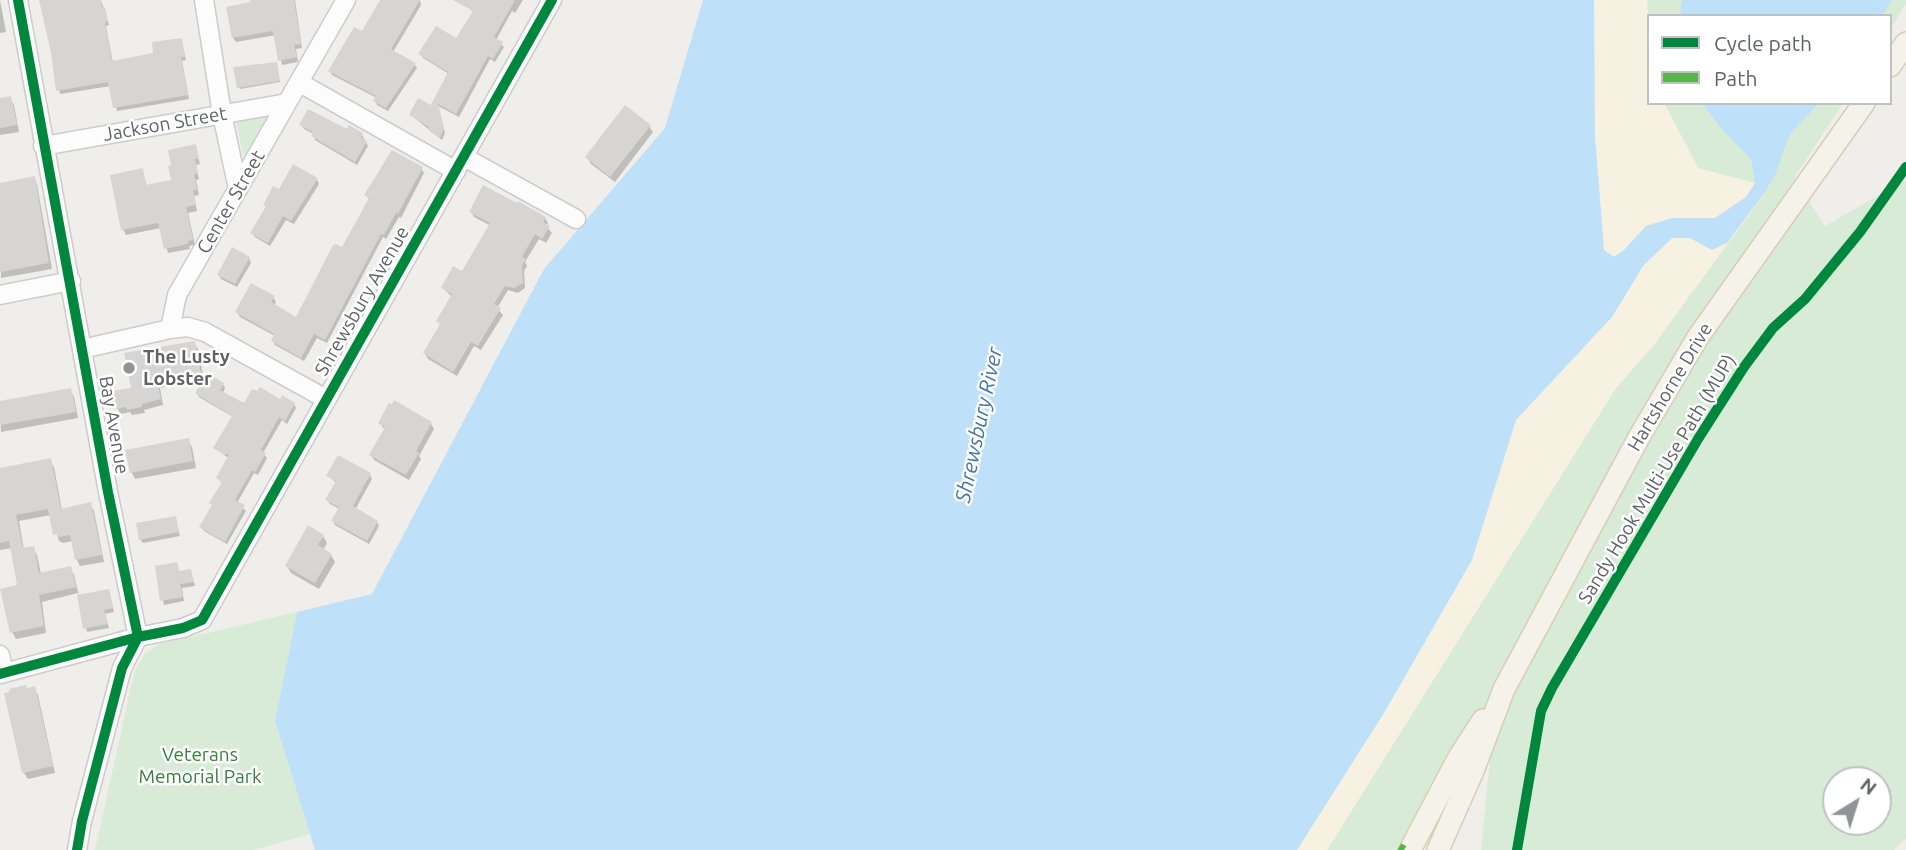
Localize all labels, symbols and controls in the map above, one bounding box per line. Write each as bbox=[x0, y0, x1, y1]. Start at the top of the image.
legend bbox=[1647, 14, 1892, 105]
text: Cycle path bbox=[1714, 31, 1812, 55]
text: Path bbox=[1714, 66, 1757, 90]
street label: Jackson Street bbox=[101, 102, 229, 146]
street label: Center Street bbox=[192, 146, 270, 258]
street label: Shrewsbury Avenue bbox=[310, 222, 414, 380]
street label: Hartshorne Drive bbox=[1623, 319, 1717, 455]
water label: Shrewsbury River bbox=[950, 345, 1008, 505]
place label: The Lusty Lobster bbox=[143, 346, 230, 390]
street label: Sandy Hook Multi-Use Path (MUP) bbox=[1573, 350, 1741, 608]
marker: The Lusty Lobster bbox=[121, 360, 137, 376]
street label: Bay Avenue bbox=[94, 374, 134, 476]
park label: Veterans Memorial Park bbox=[138, 744, 262, 788]
north arrow bbox=[1822, 766, 1892, 836]
text: N bbox=[1856, 773, 1881, 799]

